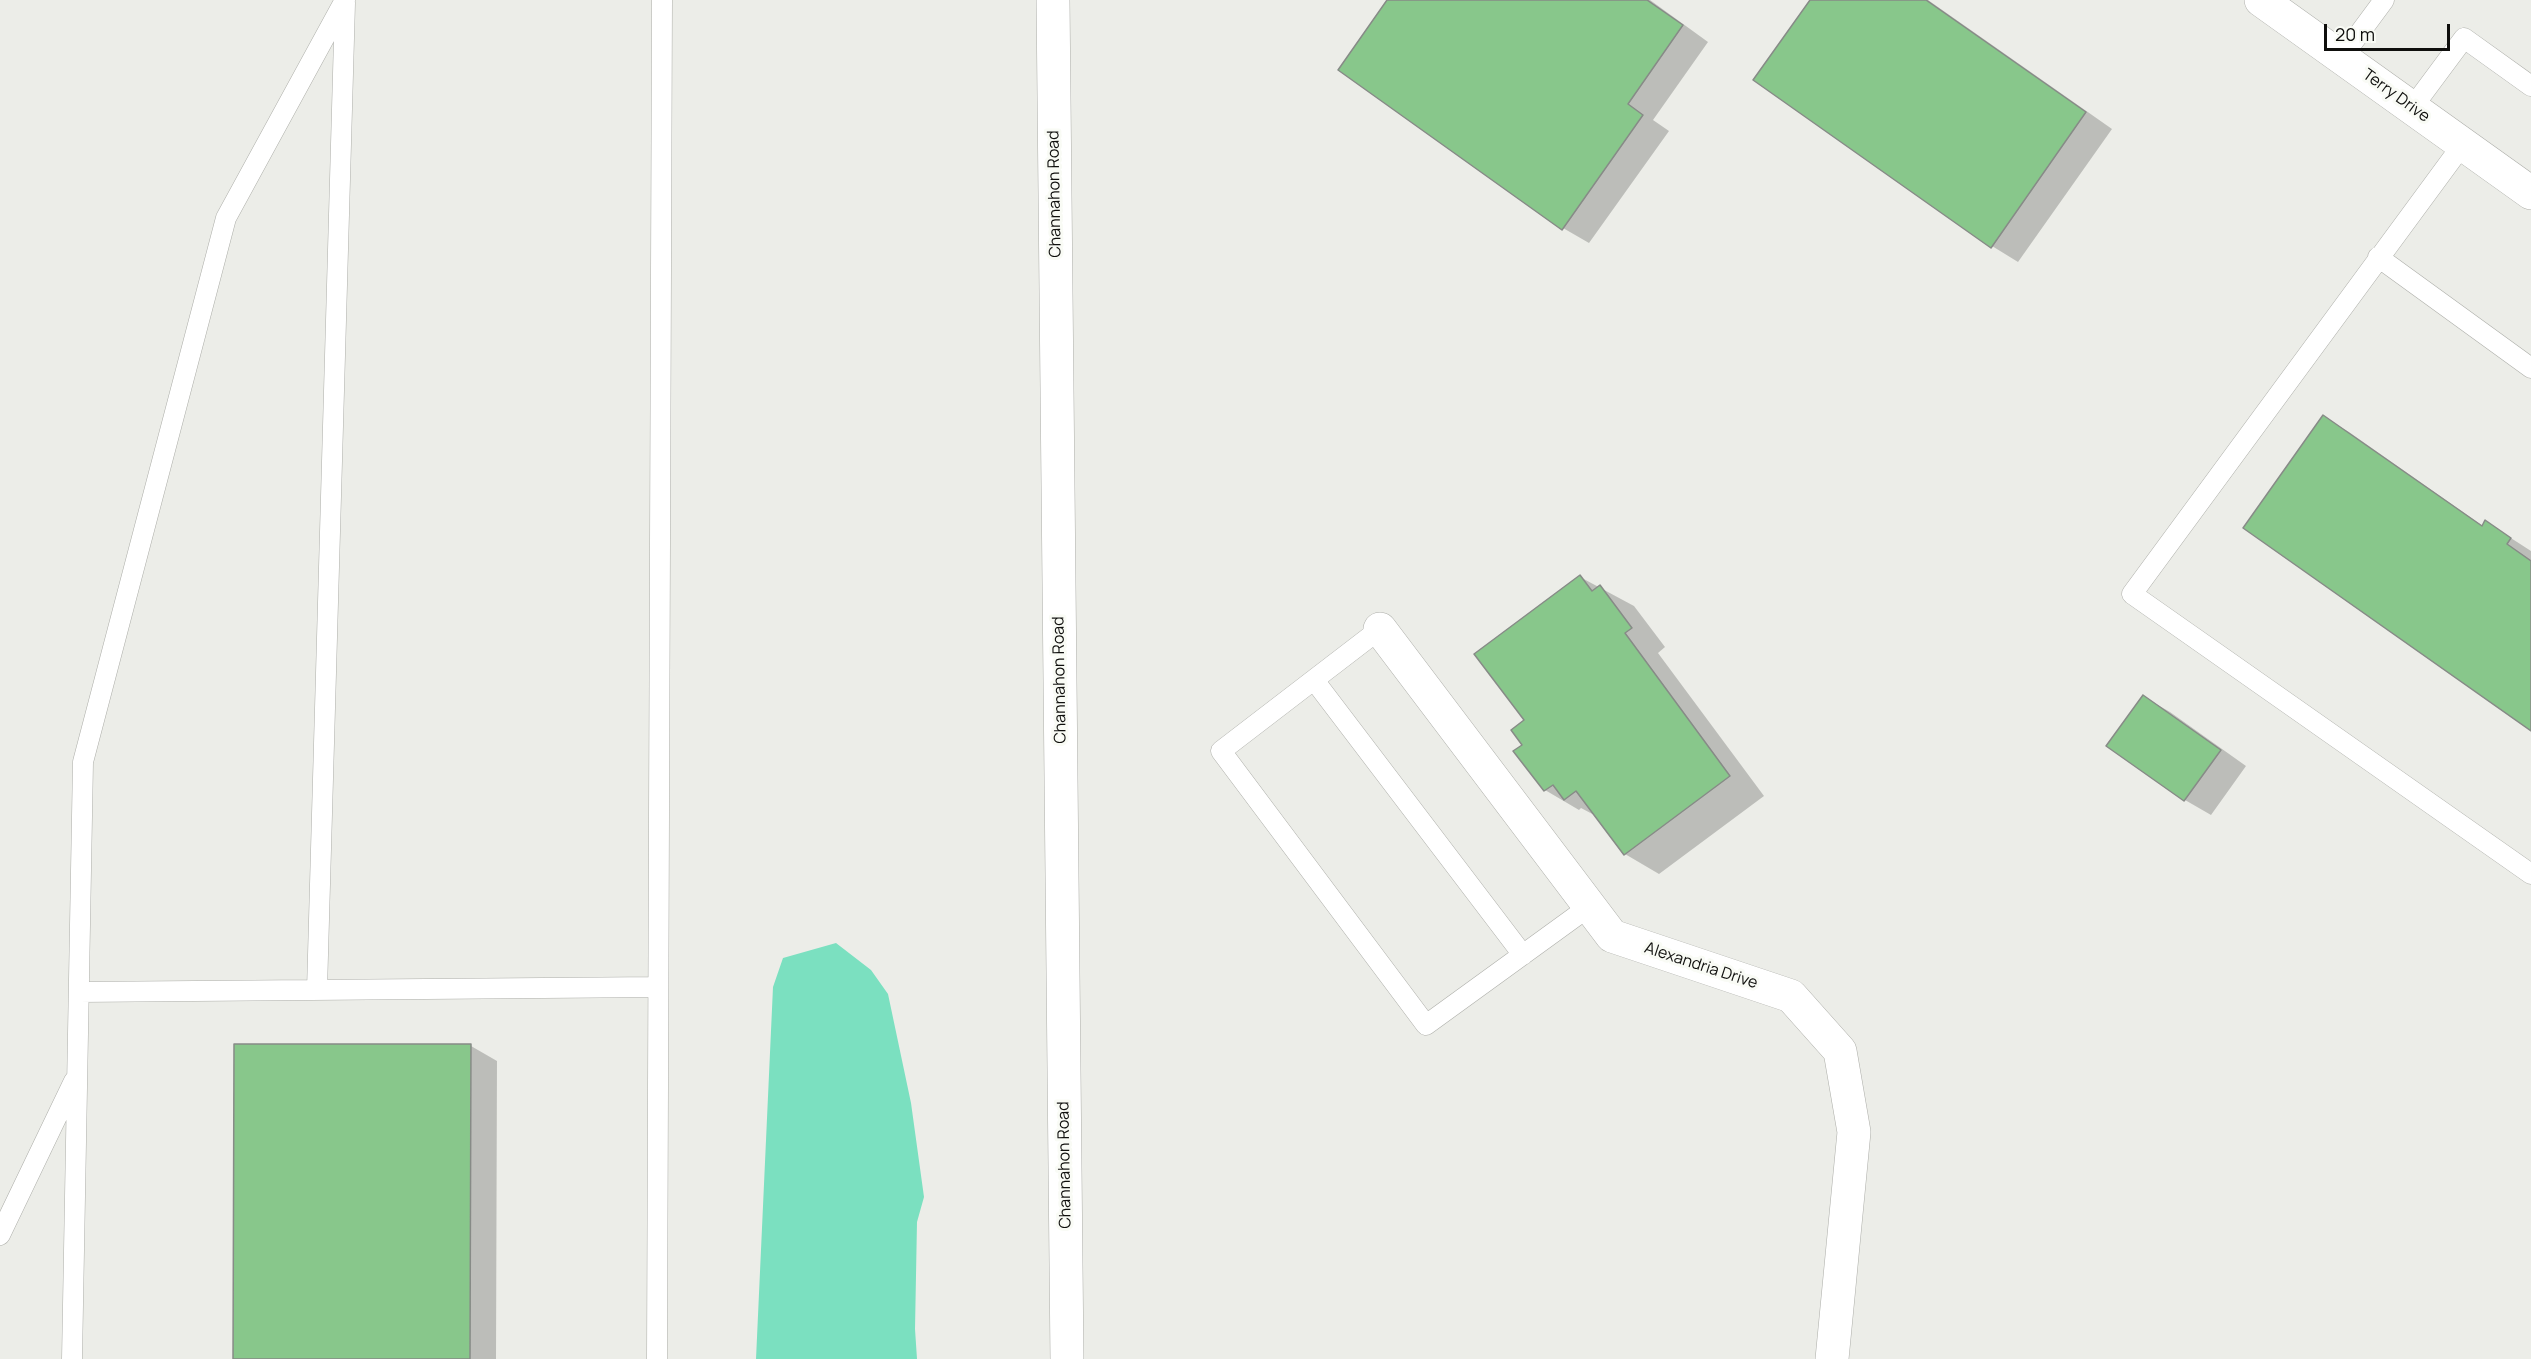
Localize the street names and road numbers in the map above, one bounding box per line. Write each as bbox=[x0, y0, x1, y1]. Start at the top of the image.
street label: Terry Drive bbox=[2359, 65, 2433, 127]
street label: Channahon Road bbox=[1044, 130, 1066, 258]
street label: Channahon Road bbox=[1049, 616, 1071, 744]
street label: Alexandria Drive bbox=[1642, 939, 1760, 993]
street label: Channahon Road bbox=[1054, 1101, 1076, 1229]

